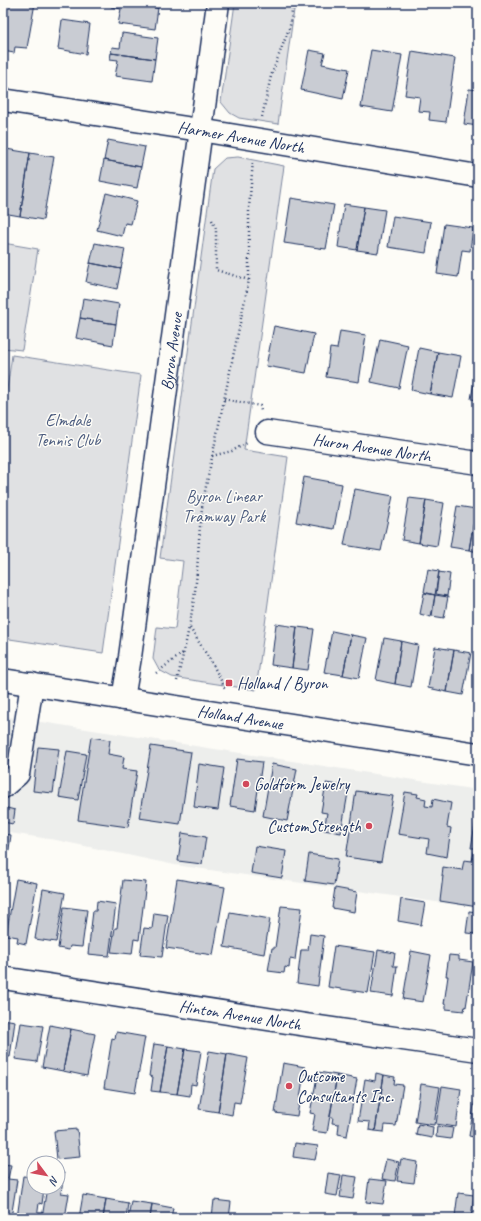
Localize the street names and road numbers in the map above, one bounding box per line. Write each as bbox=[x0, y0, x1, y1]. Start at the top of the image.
street label: Harmer Avenue North bbox=[176, 116, 307, 158]
street label: Byron Avenue bbox=[156, 310, 187, 391]
street label: Huron Avenue North bbox=[312, 428, 433, 467]
street label: Holland Avenue bbox=[196, 700, 286, 734]
street label: Hinton Avenue North bbox=[178, 995, 304, 1035]

